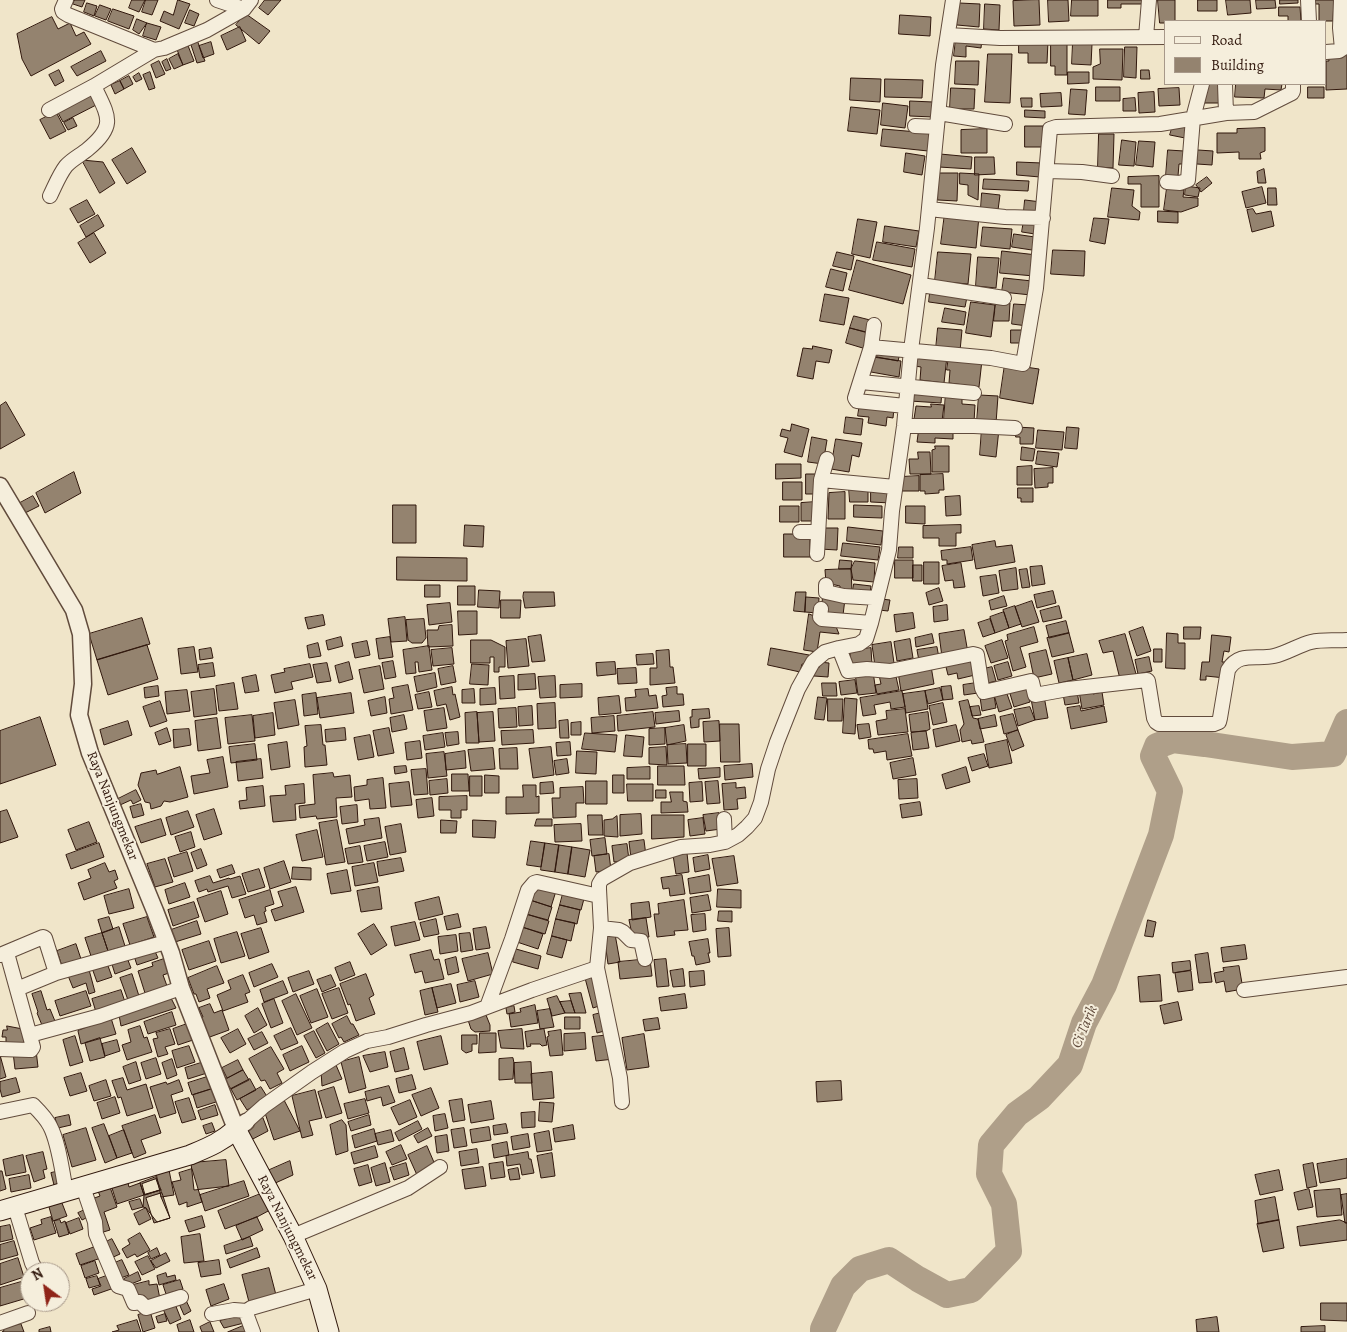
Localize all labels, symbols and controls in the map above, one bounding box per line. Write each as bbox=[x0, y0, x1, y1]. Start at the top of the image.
legend bbox=[1164, 20, 1327, 85]
text: Road bbox=[1211, 30, 1242, 50]
text: Building bbox=[1211, 55, 1264, 75]
street label: Raya Nanjungmekar bbox=[82, 749, 142, 863]
water label: Ci Tarik bbox=[1068, 1003, 1102, 1051]
street label: Raya Nanjungmekar bbox=[253, 1172, 321, 1284]
north arrow bbox=[20, 1262, 70, 1312]
text: N bbox=[28, 1264, 47, 1285]

